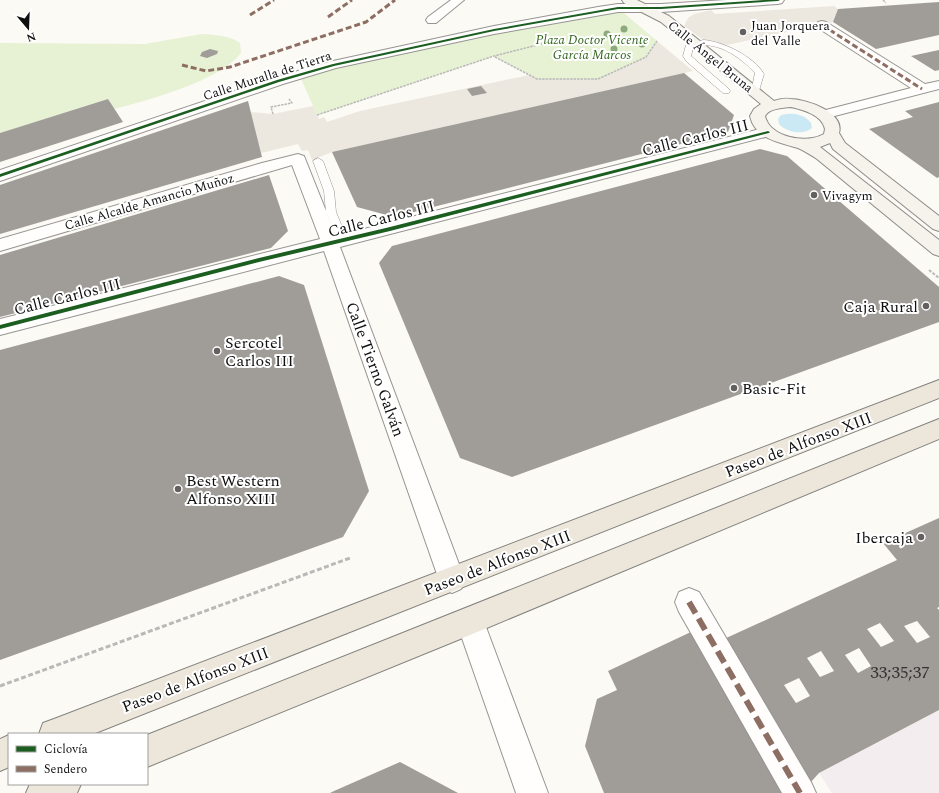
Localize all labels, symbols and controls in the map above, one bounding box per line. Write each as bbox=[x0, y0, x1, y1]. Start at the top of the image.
north arrow bbox=[8, 8, 48, 48]
street label: Calle Ángel Bruna bbox=[663, 16, 758, 98]
place label: Juan Jorquera del Valle bbox=[751, 16, 831, 51]
text: N bbox=[24, 27, 38, 46]
marker: Juan Jorquera del Valle bbox=[738, 27, 748, 37]
park label: Plaza Doctor Vicente García Marcos bbox=[536, 30, 649, 65]
street label: Calle Muralla de Tierra bbox=[200, 46, 335, 106]
street label: Calle Carlos III bbox=[639, 113, 751, 163]
street label: Calle Alcalde Amancio Muñoz bbox=[62, 168, 236, 236]
place label: Vivagym bbox=[822, 186, 873, 206]
marker: Vivagym bbox=[809, 190, 819, 200]
street label: Calle Carlos III bbox=[325, 194, 437, 244]
street label: Calle Carlos III bbox=[11, 272, 123, 322]
place label: Caja Rural bbox=[843, 295, 918, 319]
street label: Calle Tierno Galván bbox=[340, 299, 411, 440]
marker: Caja Rural bbox=[921, 301, 931, 311]
place label: Sercotel Carlos III bbox=[225, 331, 294, 373]
marker: Sercotel Carlos III bbox=[212, 346, 222, 356]
place label: Basic-Fit bbox=[742, 377, 807, 401]
marker: Basic-Fit bbox=[729, 383, 739, 393]
street label: Paseo de Alfonso XIII bbox=[721, 406, 875, 484]
place label: Best Western Alfonso XIII bbox=[186, 469, 280, 511]
marker: Best Western Alfonso XIII bbox=[173, 484, 183, 494]
street label: Paseo de Alfonso XIII bbox=[420, 524, 574, 602]
place label: Ibercaja bbox=[855, 526, 913, 550]
marker: Ibercaja bbox=[916, 532, 926, 542]
street label: Paseo de Alfonso XIII bbox=[118, 641, 272, 719]
house number: 33;35;37 bbox=[870, 660, 930, 686]
legend bbox=[8, 733, 148, 785]
text: Ciclovía bbox=[44, 740, 88, 759]
text: Sendero bbox=[44, 760, 87, 779]

